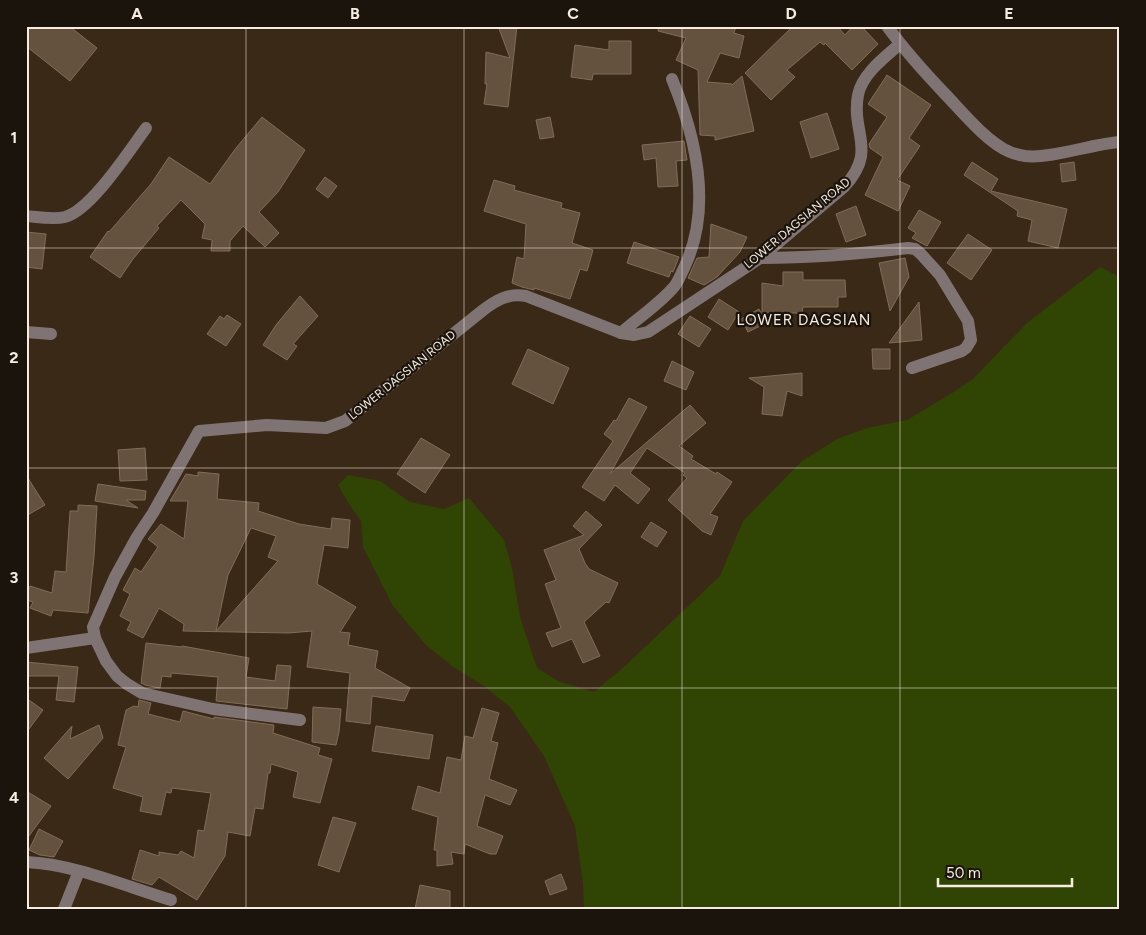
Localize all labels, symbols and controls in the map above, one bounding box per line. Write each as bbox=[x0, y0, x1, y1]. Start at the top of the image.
text: A bbox=[131, 4, 143, 23]
text: B bbox=[350, 4, 360, 23]
text: C bbox=[567, 4, 579, 23]
text: D bbox=[785, 4, 797, 23]
text: E bbox=[1004, 4, 1014, 23]
text: 1 bbox=[11, 128, 17, 147]
street label: LOWER DAGSIAN ROAD bbox=[741, 175, 853, 271]
district label: LOWER DAGSIAN bbox=[737, 311, 871, 329]
street label: LOWER DAGSIAN ROAD bbox=[346, 327, 458, 423]
text: 2 bbox=[9, 348, 19, 367]
text: 3 bbox=[10, 568, 19, 587]
text: 4 bbox=[9, 788, 19, 807]
scale bar bbox=[938, 855, 1072, 887]
text: 50 m bbox=[946, 864, 981, 882]

